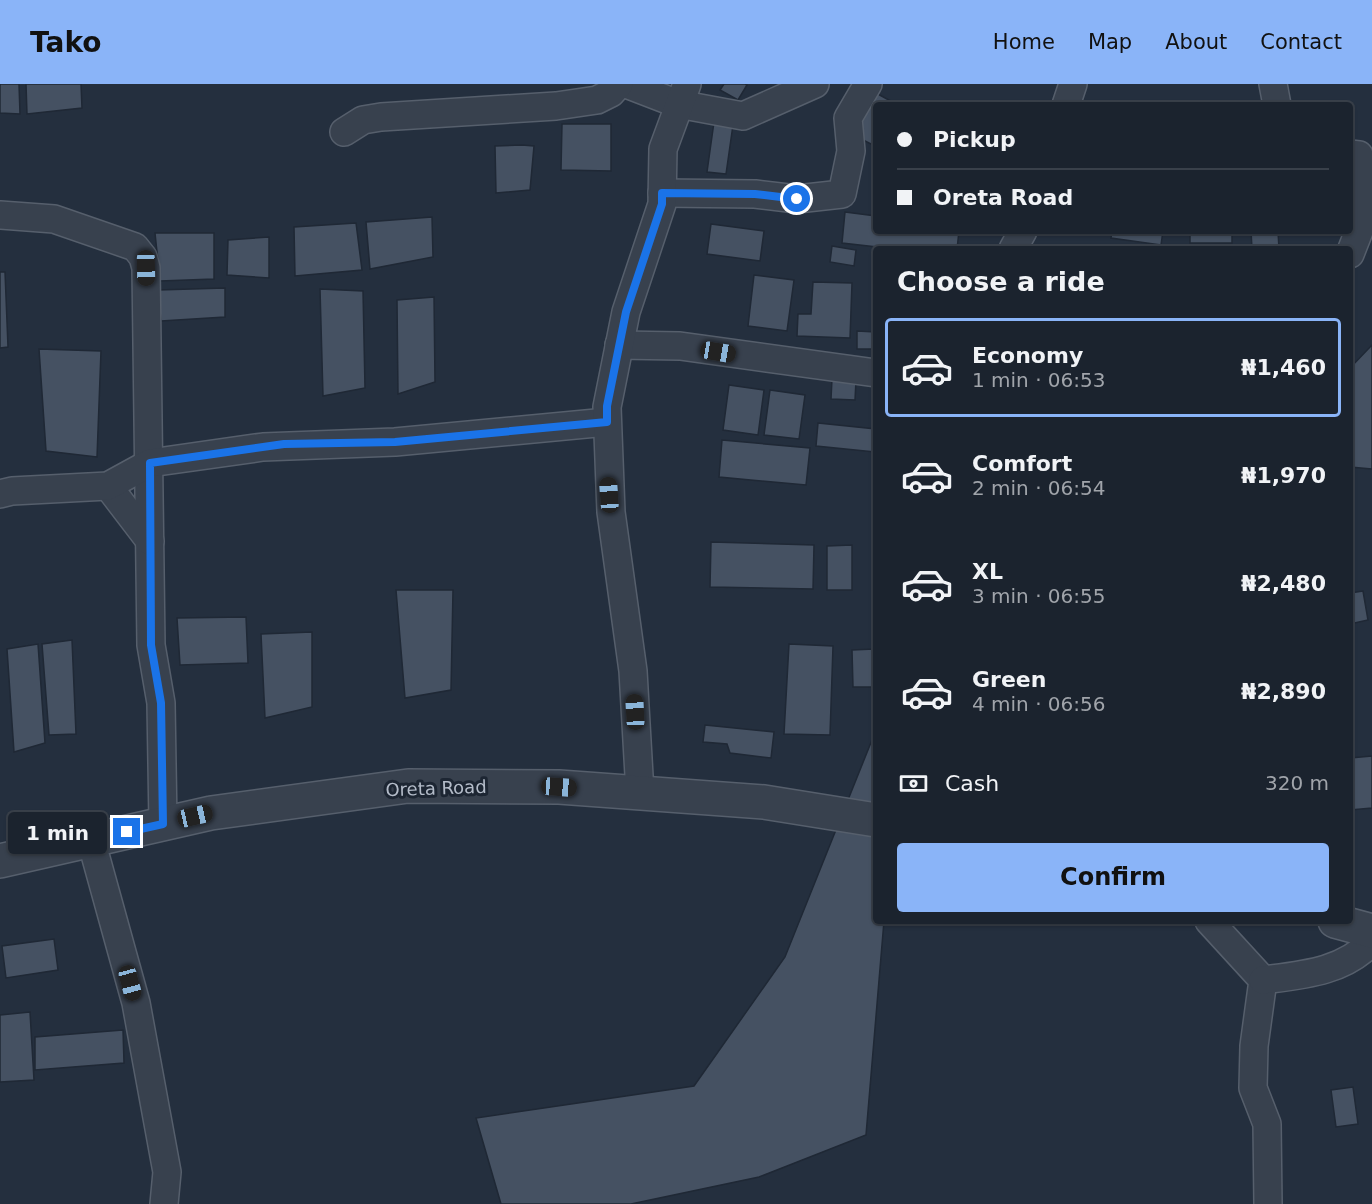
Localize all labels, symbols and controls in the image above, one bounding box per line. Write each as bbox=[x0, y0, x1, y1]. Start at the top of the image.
text: Tako bbox=[30, 26, 102, 59]
text: Home bbox=[993, 30, 1055, 54]
text: Map bbox=[1088, 30, 1132, 54]
text: About bbox=[1165, 30, 1227, 54]
text: Contact bbox=[1260, 30, 1342, 54]
text: Pickup bbox=[933, 127, 1016, 152]
route start bbox=[783, 185, 810, 212]
text: Oreta Road bbox=[933, 185, 1073, 210]
car bbox=[137, 250, 155, 286]
text: Choose a ride bbox=[897, 266, 1105, 297]
car bbox=[699, 340, 737, 364]
icon: car bbox=[900, 341, 954, 395]
text: Economy bbox=[972, 343, 1083, 368]
text: ₦1,460 bbox=[1241, 355, 1326, 380]
text: 1 min · 06:53 bbox=[972, 368, 1106, 392]
icon: car bbox=[900, 449, 954, 503]
text: Comfort bbox=[972, 451, 1072, 476]
text: ₦1,970 bbox=[1241, 463, 1326, 488]
car bbox=[599, 476, 619, 514]
text: 2 min · 06:54 bbox=[972, 476, 1106, 500]
icon: car bbox=[900, 557, 954, 611]
text: XL bbox=[972, 559, 1003, 584]
text: ₦2,480 bbox=[1241, 571, 1326, 596]
text: 3 min · 06:55 bbox=[972, 584, 1106, 608]
icon: car bbox=[900, 665, 954, 719]
text: Green bbox=[972, 667, 1046, 692]
text: ₦2,890 bbox=[1241, 679, 1326, 704]
text: 4 min · 06:56 bbox=[972, 692, 1106, 716]
car bbox=[625, 694, 645, 730]
icon: cash bbox=[897, 767, 930, 800]
text: Cash bbox=[945, 771, 999, 796]
text: 320 m bbox=[1265, 771, 1329, 795]
street label: Oreta Road bbox=[385, 776, 487, 800]
car bbox=[540, 777, 578, 797]
car bbox=[175, 803, 215, 829]
callout: 1 min bbox=[7, 811, 106, 853]
route end bbox=[113, 818, 140, 845]
text: 1 min bbox=[26, 821, 89, 845]
button: Confirm bbox=[897, 843, 1329, 912]
car bbox=[117, 963, 143, 1003]

